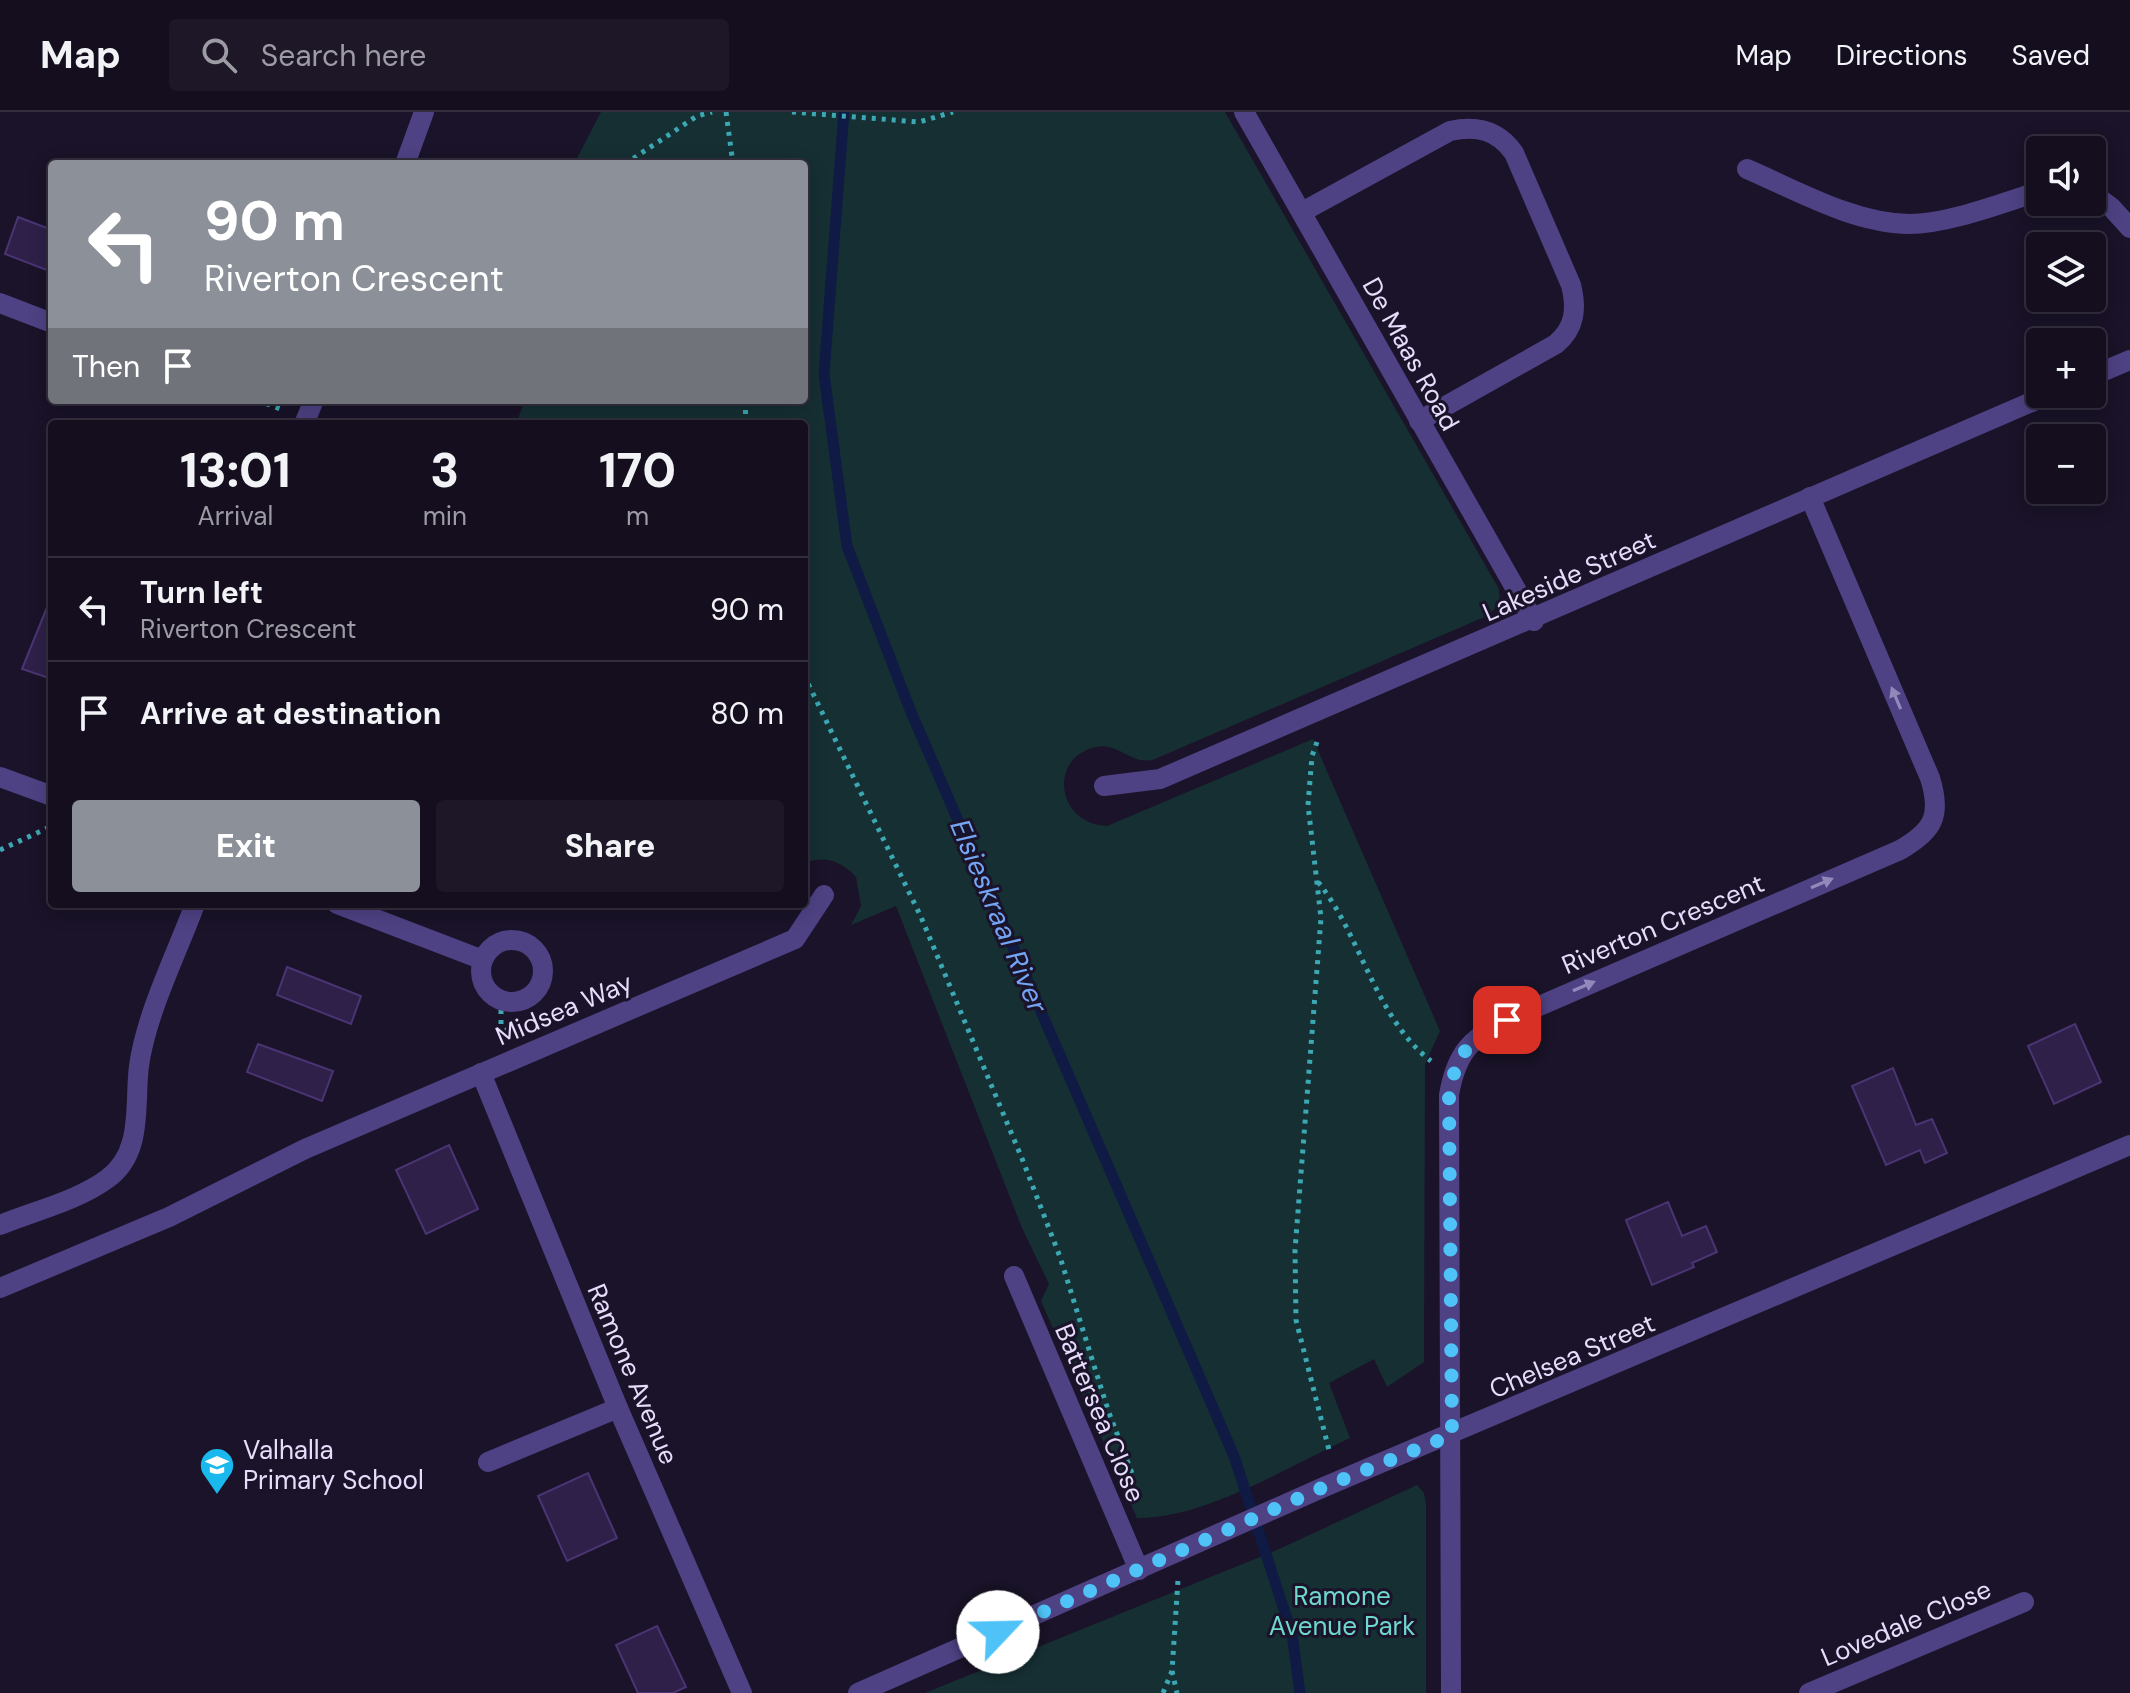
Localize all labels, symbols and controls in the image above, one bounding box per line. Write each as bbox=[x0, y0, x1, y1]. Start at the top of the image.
search box bbox=[169, 19, 729, 91]
text: Map bbox=[40, 30, 121, 80]
icon: search bbox=[197, 33, 241, 77]
text: Search here bbox=[261, 36, 426, 75]
text: Map bbox=[1735, 37, 1792, 74]
text: Directions bbox=[1836, 37, 1968, 74]
text: Saved bbox=[2012, 37, 2090, 74]
map controls bbox=[2026, 136, 2106, 504]
button: sound bbox=[2026, 136, 2106, 216]
text: 90 m bbox=[204, 184, 345, 257]
icon: left bbox=[72, 192, 176, 296]
button: layers bbox=[2026, 232, 2106, 312]
text: Riverton Crescent bbox=[204, 255, 504, 302]
street label: De Maas Road bbox=[1355, 271, 1467, 437]
button: + bbox=[2026, 328, 2106, 408]
icon: arrive bbox=[156, 344, 200, 388]
text: Then bbox=[72, 347, 140, 386]
button: − bbox=[2026, 424, 2106, 504]
text: 13:01 bbox=[180, 439, 291, 502]
text: 3 bbox=[430, 439, 459, 502]
text: 170 bbox=[599, 439, 676, 502]
text: Arrival bbox=[197, 499, 273, 533]
text: min bbox=[423, 499, 467, 533]
text: m bbox=[626, 499, 649, 533]
street label: Lakeside Street bbox=[1477, 523, 1661, 629]
text: Turn left bbox=[140, 573, 263, 612]
icon: left bbox=[72, 587, 116, 631]
text: 90 m bbox=[710, 590, 784, 629]
text: Riverton Crescent bbox=[140, 612, 357, 646]
one-way arrow bbox=[1889, 686, 1902, 710]
icon: arrive bbox=[72, 691, 116, 735]
text: Arrive at destination bbox=[140, 694, 441, 733]
text: 80 m bbox=[711, 694, 784, 733]
button: Exit bbox=[72, 800, 420, 892]
button: Share bbox=[436, 800, 784, 892]
water label: Elsieskraal River bbox=[942, 814, 1057, 1019]
street label: Riverton Crescent bbox=[1557, 866, 1769, 982]
one-way arrow bbox=[1811, 876, 1834, 890]
street label: Midsea Way bbox=[490, 965, 638, 1053]
one-way arrow bbox=[1572, 980, 1596, 993]
pin bbox=[1473, 986, 1541, 1054]
icon: arrive bbox=[1485, 998, 1529, 1042]
street label: Ramone Avenue bbox=[580, 1279, 686, 1469]
street label: Chelsea Street bbox=[1484, 1306, 1660, 1406]
street label: Battersea Close bbox=[1047, 1319, 1153, 1507]
place label: Valhalla Primary School bbox=[243, 1433, 424, 1497]
school or university icon: Valhalla Primary School bbox=[198, 1446, 236, 1496]
street label: Lovedale Close bbox=[1816, 1572, 1996, 1674]
park label: Ramone Avenue Park bbox=[1269, 1579, 1415, 1643]
position arrow bbox=[956, 1590, 1040, 1674]

